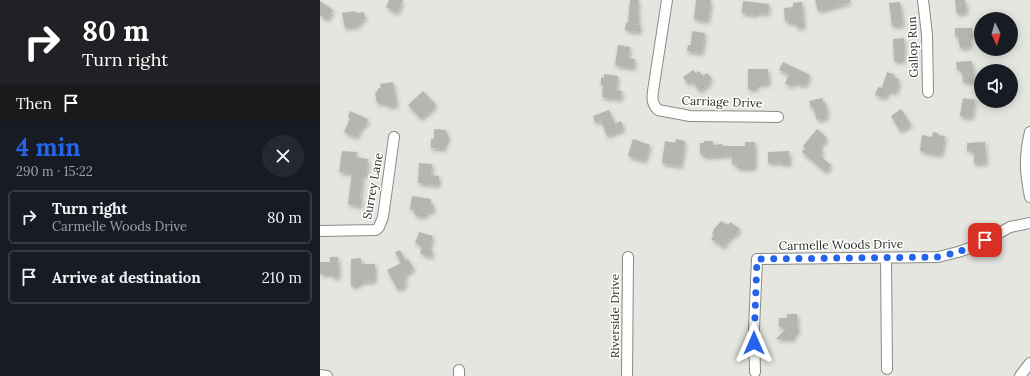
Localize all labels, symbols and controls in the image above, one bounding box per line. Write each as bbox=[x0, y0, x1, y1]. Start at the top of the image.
north arrow bbox=[974, 12, 1018, 56]
map controls bbox=[974, 12, 1018, 108]
text: 80 m bbox=[82, 13, 149, 49]
icon: right bbox=[16, 16, 68, 68]
street label: Gallop Run bbox=[904, 16, 921, 78]
text: Turn right bbox=[82, 48, 168, 71]
button: sound bbox=[974, 64, 1018, 108]
icon: arrive bbox=[60, 92, 82, 114]
street label: Carriage Drive bbox=[681, 93, 763, 110]
text: Then bbox=[16, 94, 52, 113]
text: 4 min bbox=[16, 132, 81, 163]
button: close bbox=[262, 135, 304, 177]
street label: Surrey Lane bbox=[359, 151, 386, 220]
text: 290 m · 15:22 bbox=[16, 163, 93, 180]
text: Turn right bbox=[52, 199, 128, 218]
icon: right bbox=[18, 206, 40, 228]
text: 80 m bbox=[267, 208, 302, 227]
text: Carmelle Woods Drive bbox=[52, 218, 187, 235]
pin bbox=[968, 223, 1002, 257]
icon: arrive bbox=[974, 229, 996, 251]
street label: Carmelle Woods Drive bbox=[779, 236, 904, 253]
icon: arrive bbox=[18, 266, 40, 288]
text: Arrive at destination bbox=[52, 268, 201, 287]
text: 210 m bbox=[262, 268, 302, 287]
street label: Riverside Drive bbox=[607, 273, 622, 358]
position arrow bbox=[733, 322, 775, 364]

